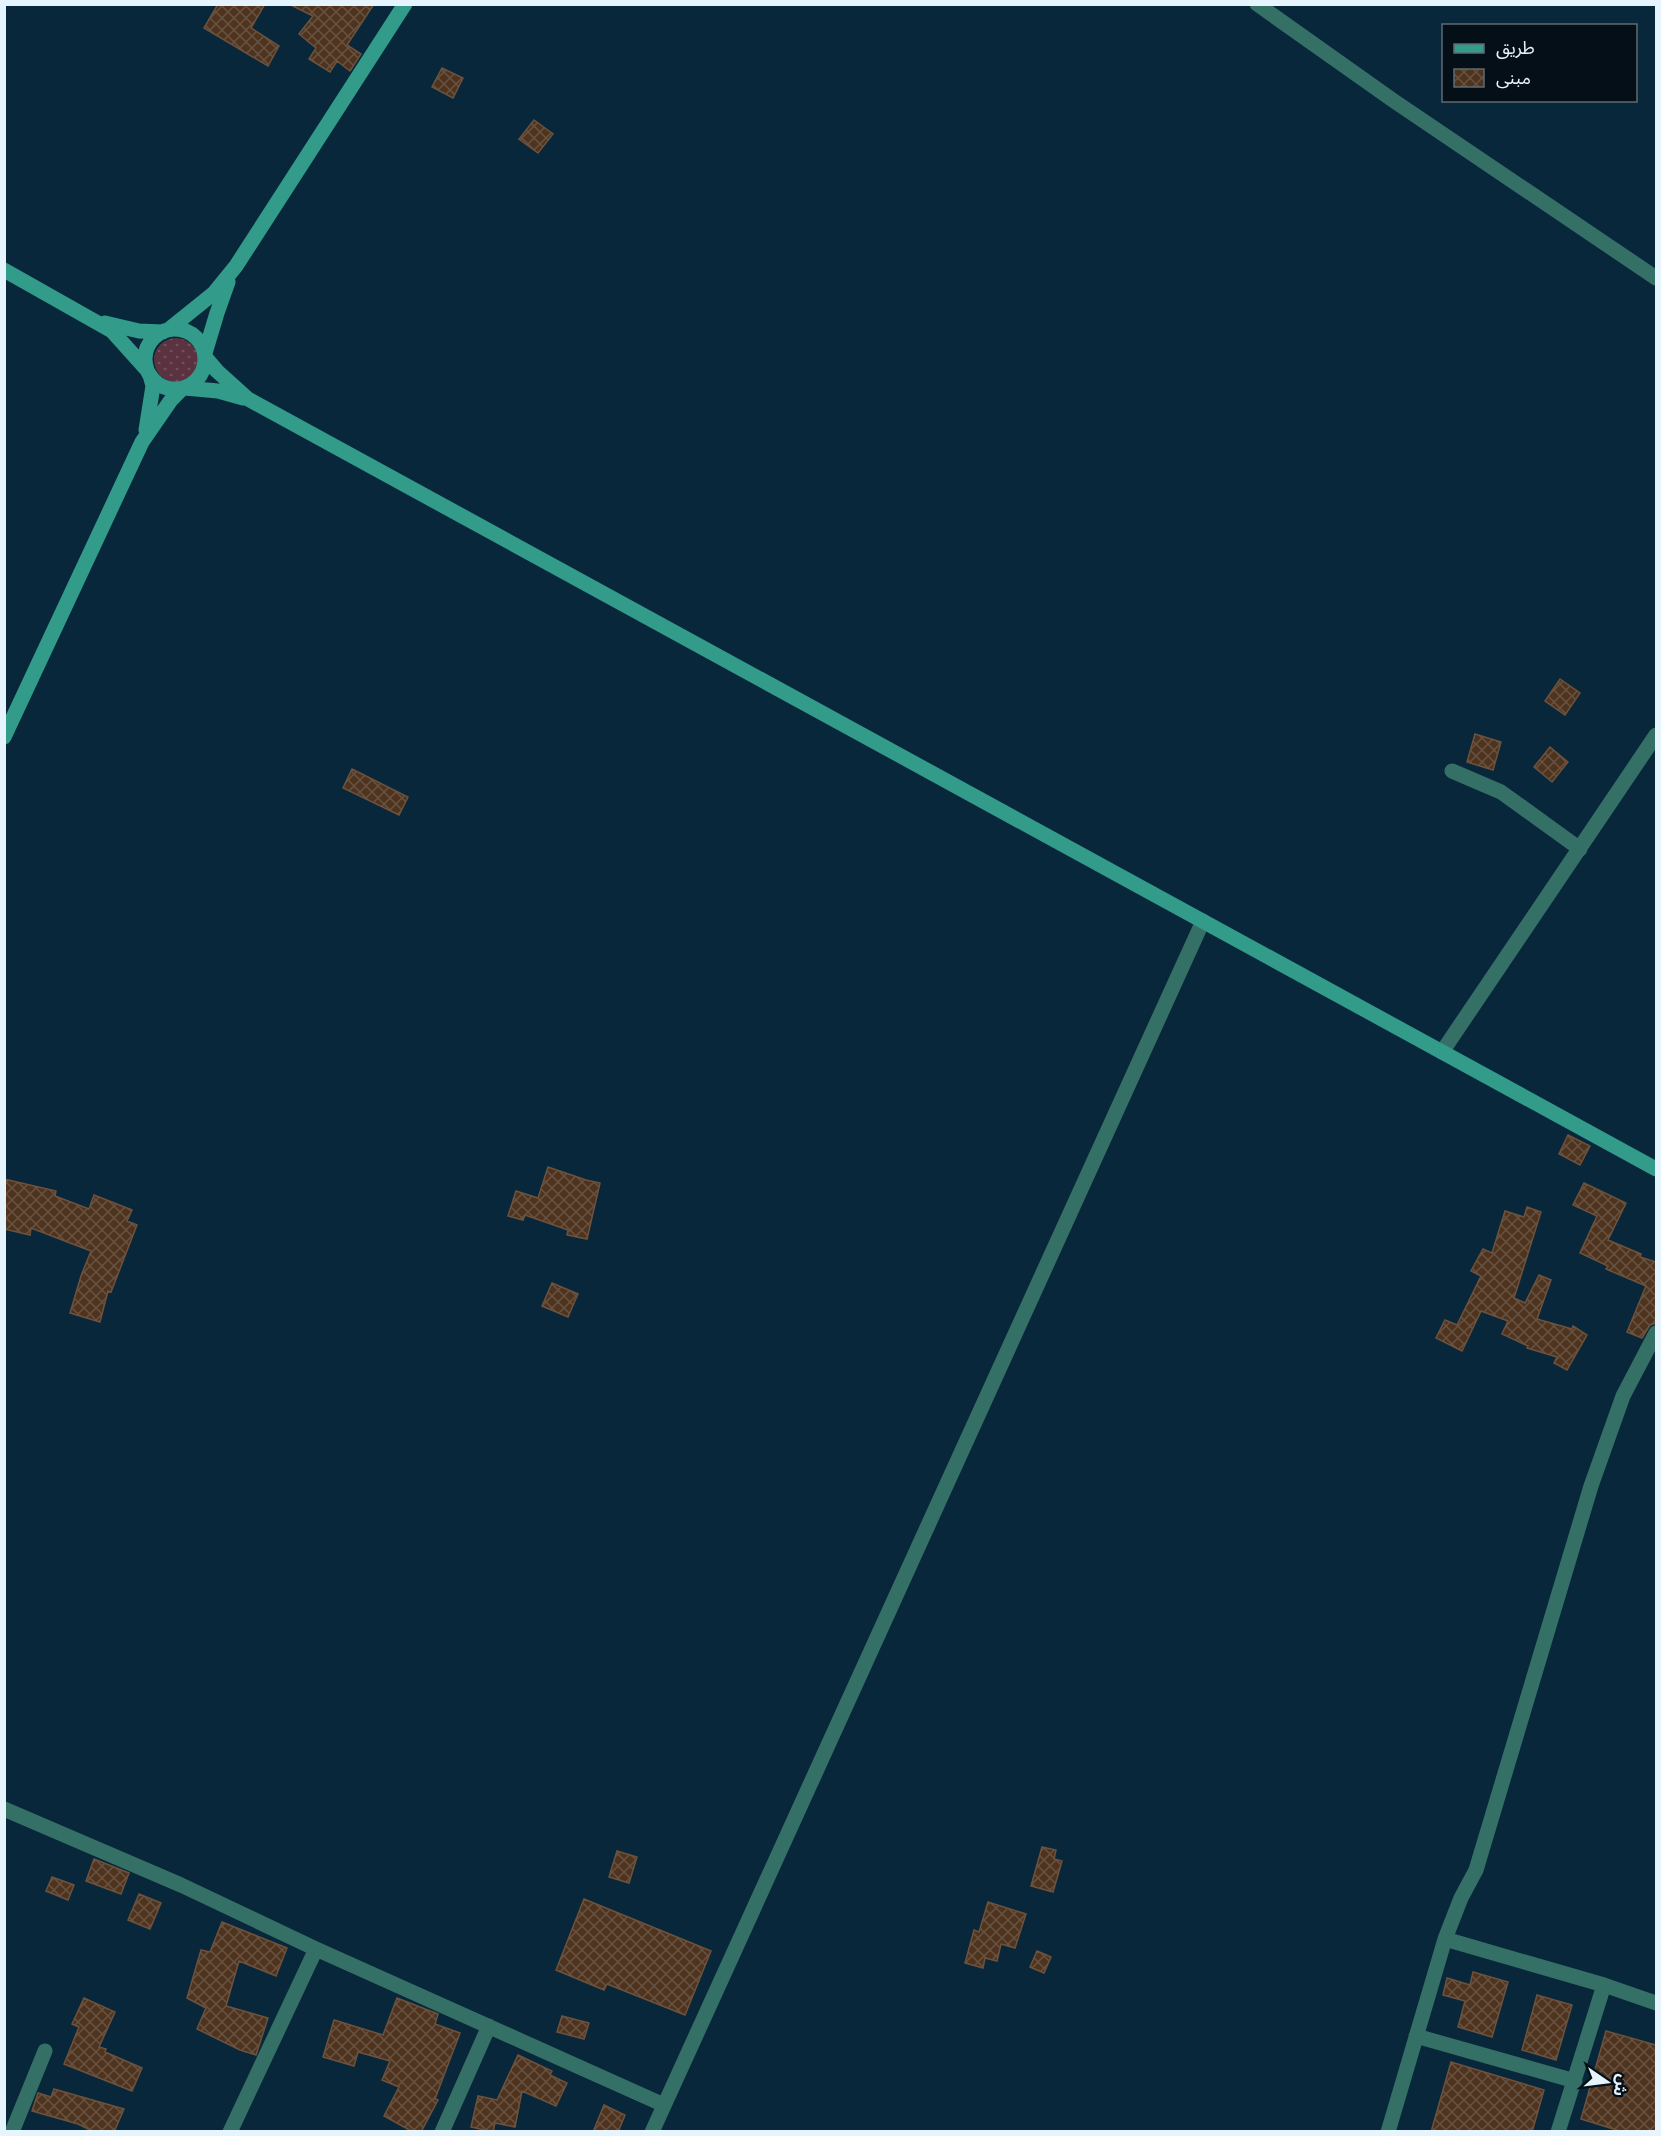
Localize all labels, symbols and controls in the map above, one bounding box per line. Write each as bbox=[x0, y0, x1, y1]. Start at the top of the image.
legend bbox=[1442, 24, 1637, 102]
text: طريق bbox=[1496, 36, 1535, 59]
text: مبنى bbox=[1496, 66, 1531, 89]
north arrow bbox=[1577, 2052, 1637, 2112]
text: ش bbox=[1609, 2073, 1634, 2099]

